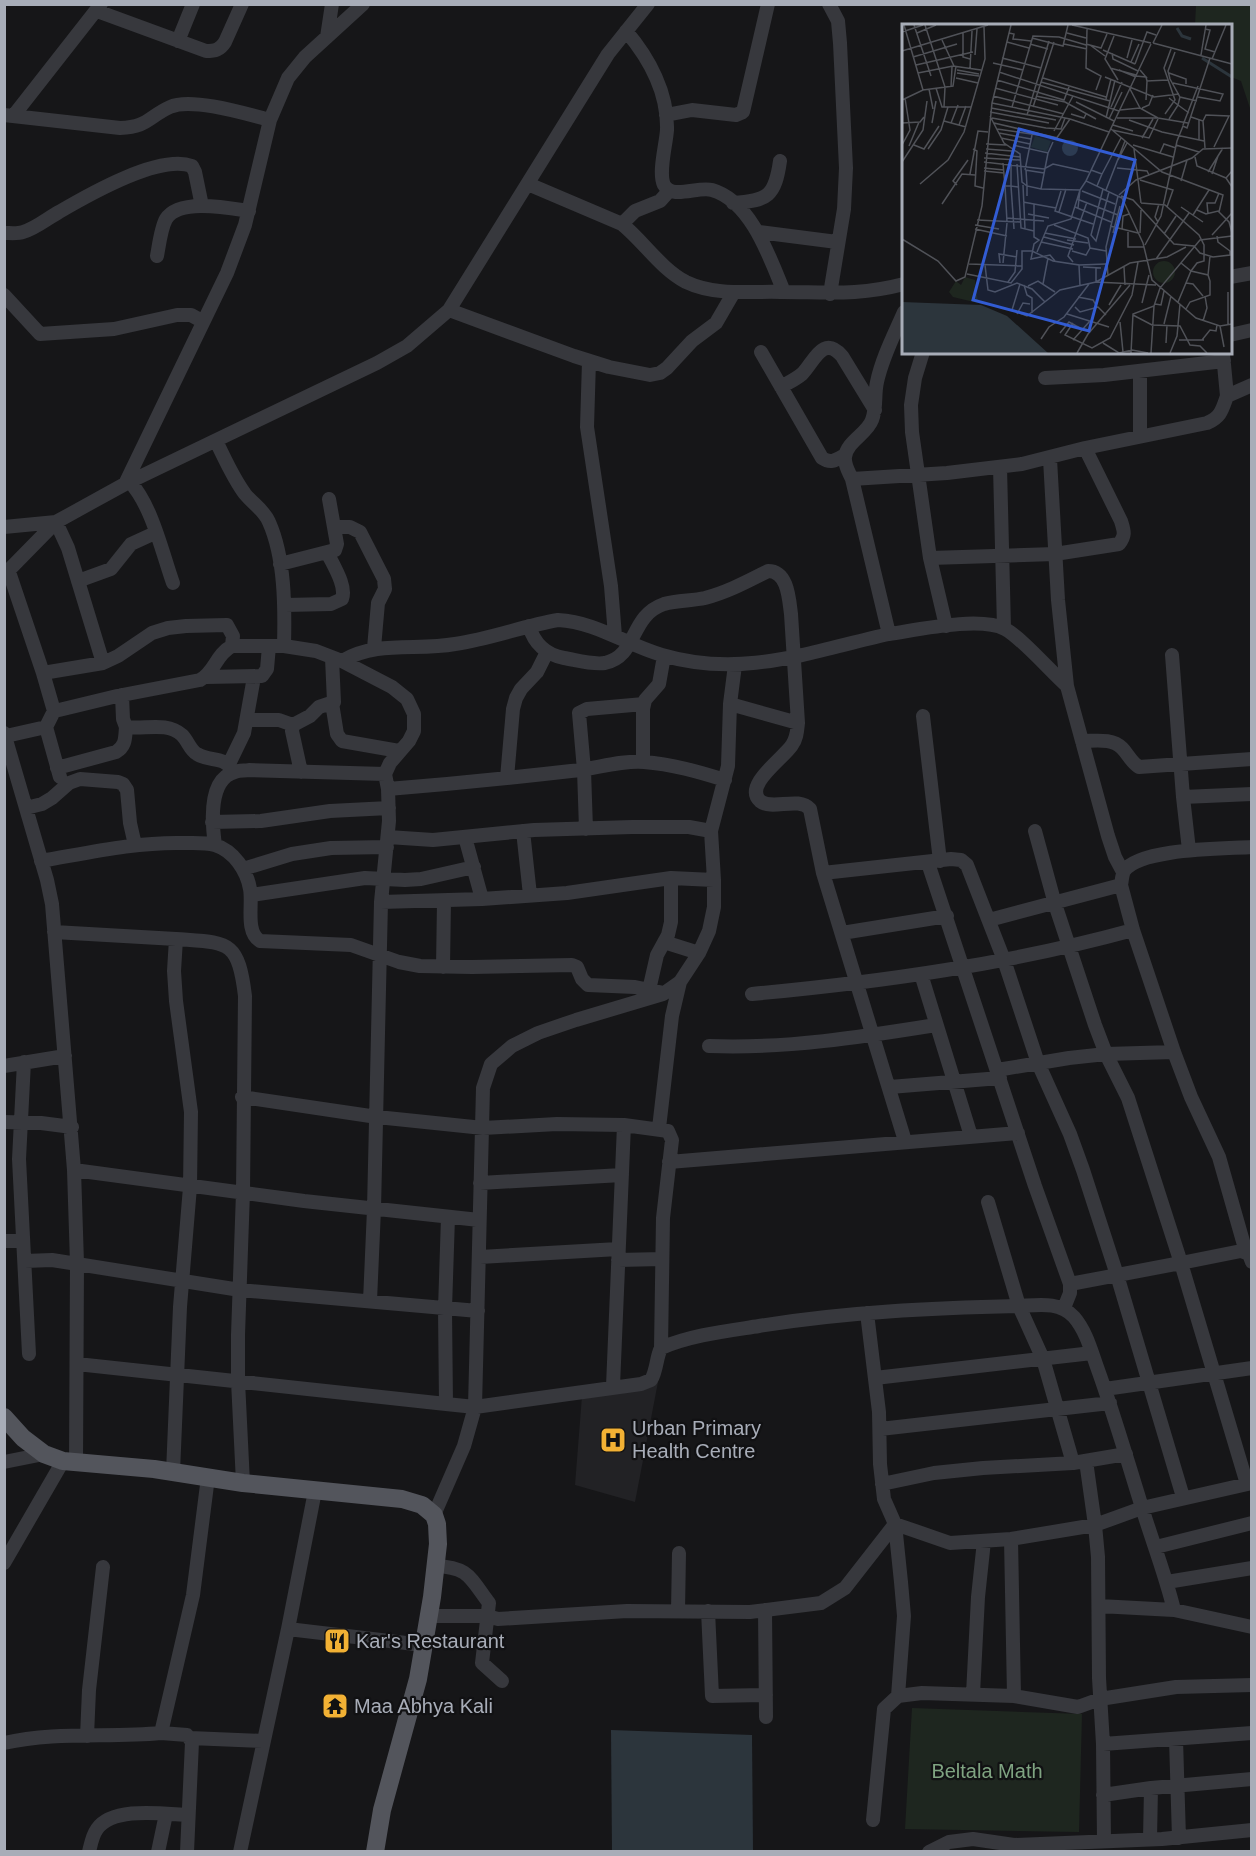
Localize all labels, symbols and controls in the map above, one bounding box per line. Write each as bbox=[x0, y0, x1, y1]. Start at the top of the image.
inset map bbox=[902, 24, 1232, 354]
place label: Urban Primary Health Centre bbox=[632, 1417, 761, 1462]
hospital icon: Urban Primary Health Centre bbox=[598, 1425, 628, 1455]
restaurant icon: Kar's Restaurant bbox=[322, 1626, 352, 1656]
place label: Kar's Restaurant bbox=[356, 1630, 505, 1652]
temple icon: Maa Abhya Kali bbox=[320, 1691, 350, 1721]
place label: Maa Abhya Kali bbox=[354, 1695, 493, 1717]
park label: Beltala Math bbox=[931, 1760, 1043, 1782]

